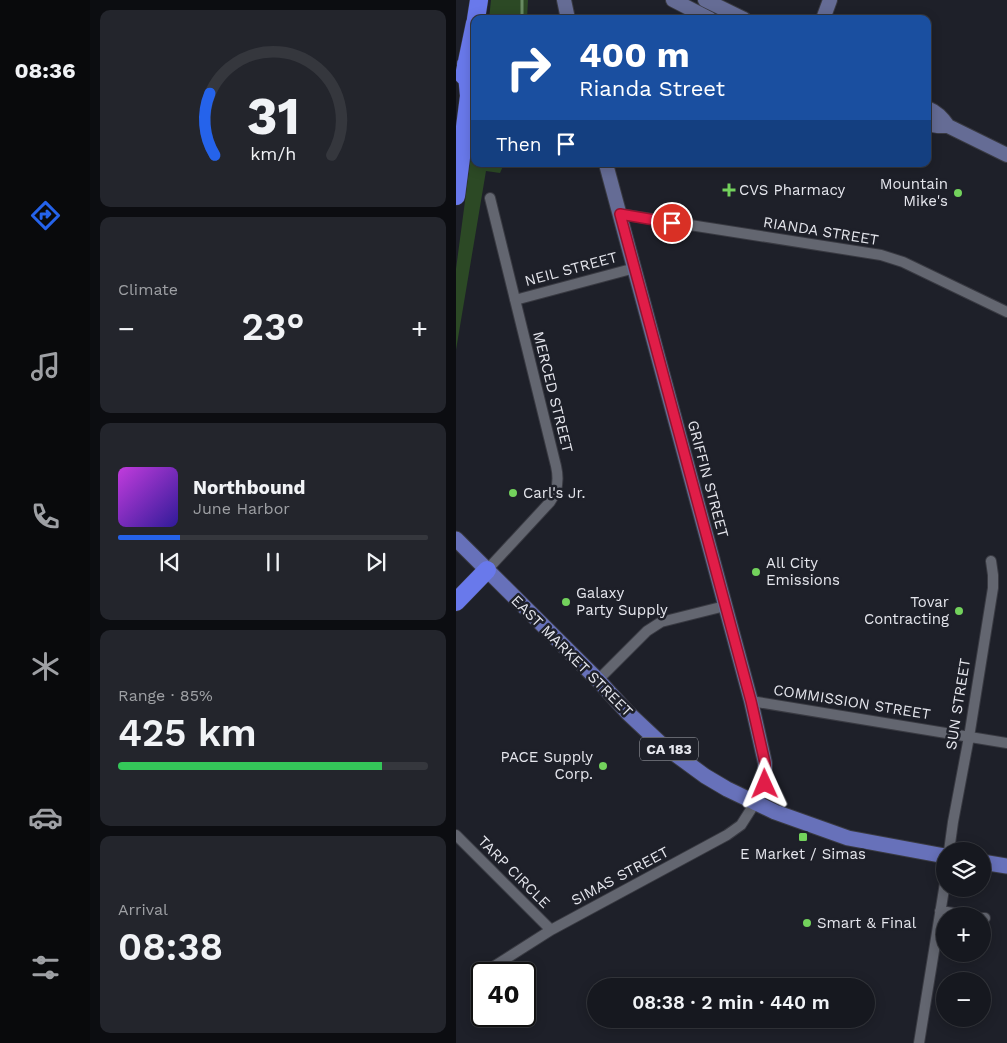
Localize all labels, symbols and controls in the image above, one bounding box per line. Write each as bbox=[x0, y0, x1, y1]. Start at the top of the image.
text: 400 m bbox=[579, 34, 690, 76]
icon: right bbox=[496, 35, 561, 100]
text: 08:36 bbox=[14, 58, 76, 83]
text: Rianda Street bbox=[579, 76, 725, 101]
text: 31 bbox=[246, 86, 300, 147]
icon: arrive bbox=[552, 130, 580, 158]
text: Then bbox=[496, 133, 542, 156]
text: km/h bbox=[250, 143, 296, 164]
place label: Mountain Mike's bbox=[880, 175, 948, 210]
place label: CVS Pharmacy bbox=[739, 181, 845, 199]
marker: CVS Pharmacy bbox=[723, 184, 735, 196]
marker: Mountain Mike's bbox=[952, 187, 964, 199]
icon: directions bbox=[28, 198, 63, 233]
pin bbox=[651, 202, 693, 244]
icon: arrive bbox=[658, 209, 686, 237]
street label: RIANDA STREET bbox=[762, 213, 880, 249]
street label: NEIL STREET bbox=[523, 248, 619, 290]
text: Climate bbox=[118, 280, 178, 299]
text: 23° bbox=[241, 305, 305, 349]
text: − bbox=[118, 312, 135, 345]
text: + bbox=[411, 312, 428, 345]
street label: MERCED STREET bbox=[529, 329, 577, 455]
icon: music bbox=[28, 349, 63, 384]
street label: GRIFFIN STREET bbox=[684, 418, 732, 540]
text: Northbound bbox=[193, 476, 305, 499]
place label: Carl's Jr. bbox=[523, 484, 585, 502]
marker: Carl's Jr. bbox=[507, 487, 519, 499]
icon: phone bbox=[28, 499, 63, 534]
text: June Harbor bbox=[193, 499, 290, 518]
icon: previous bbox=[156, 548, 184, 576]
icon: pause bbox=[259, 548, 287, 576]
icon: next bbox=[362, 548, 390, 576]
place label: All City Emissions bbox=[766, 554, 840, 589]
marker: All City Emissions bbox=[750, 566, 762, 578]
place label: Galaxy Party Supply bbox=[576, 584, 668, 619]
street label: EAST MARKET STREET bbox=[507, 591, 637, 721]
place label: Tovar Contracting bbox=[864, 593, 949, 628]
marker: Galaxy Party Supply bbox=[560, 596, 572, 608]
marker: Tovar Contracting bbox=[953, 605, 965, 617]
icon: climate bbox=[28, 649, 63, 684]
street label: SUN STREET bbox=[942, 657, 974, 751]
street label: COMMISSION STREET bbox=[772, 681, 932, 723]
text: Range · 85% bbox=[118, 686, 213, 705]
text: 425 km bbox=[118, 711, 257, 755]
road number: CA 183 bbox=[640, 738, 698, 761]
place label: PACE Supply Corp. bbox=[500, 748, 593, 783]
position arrow bbox=[738, 757, 790, 809]
marker: PACE Supply Corp. bbox=[597, 760, 609, 772]
icon: car bbox=[28, 800, 63, 835]
marker: E Market / Simas bbox=[797, 831, 809, 843]
street label: TARP CIRCLE bbox=[474, 832, 554, 912]
map controls bbox=[936, 842, 991, 1027]
button: layers bbox=[936, 842, 991, 897]
street label: SIMAS STREET bbox=[568, 843, 672, 909]
place label: E Market / Simas bbox=[740, 845, 866, 863]
text: Arrival bbox=[118, 900, 168, 919]
button: + bbox=[936, 907, 991, 962]
place label: Smart & Final bbox=[817, 914, 917, 932]
marker: Smart & Final bbox=[801, 917, 813, 929]
text: 08:38 bbox=[118, 925, 223, 969]
icon: filters bbox=[28, 950, 63, 985]
speed limit sign: 40 bbox=[471, 962, 536, 1027]
button: − bbox=[936, 972, 991, 1027]
text: 08:38 · 2 min · 440 m bbox=[632, 991, 830, 1014]

